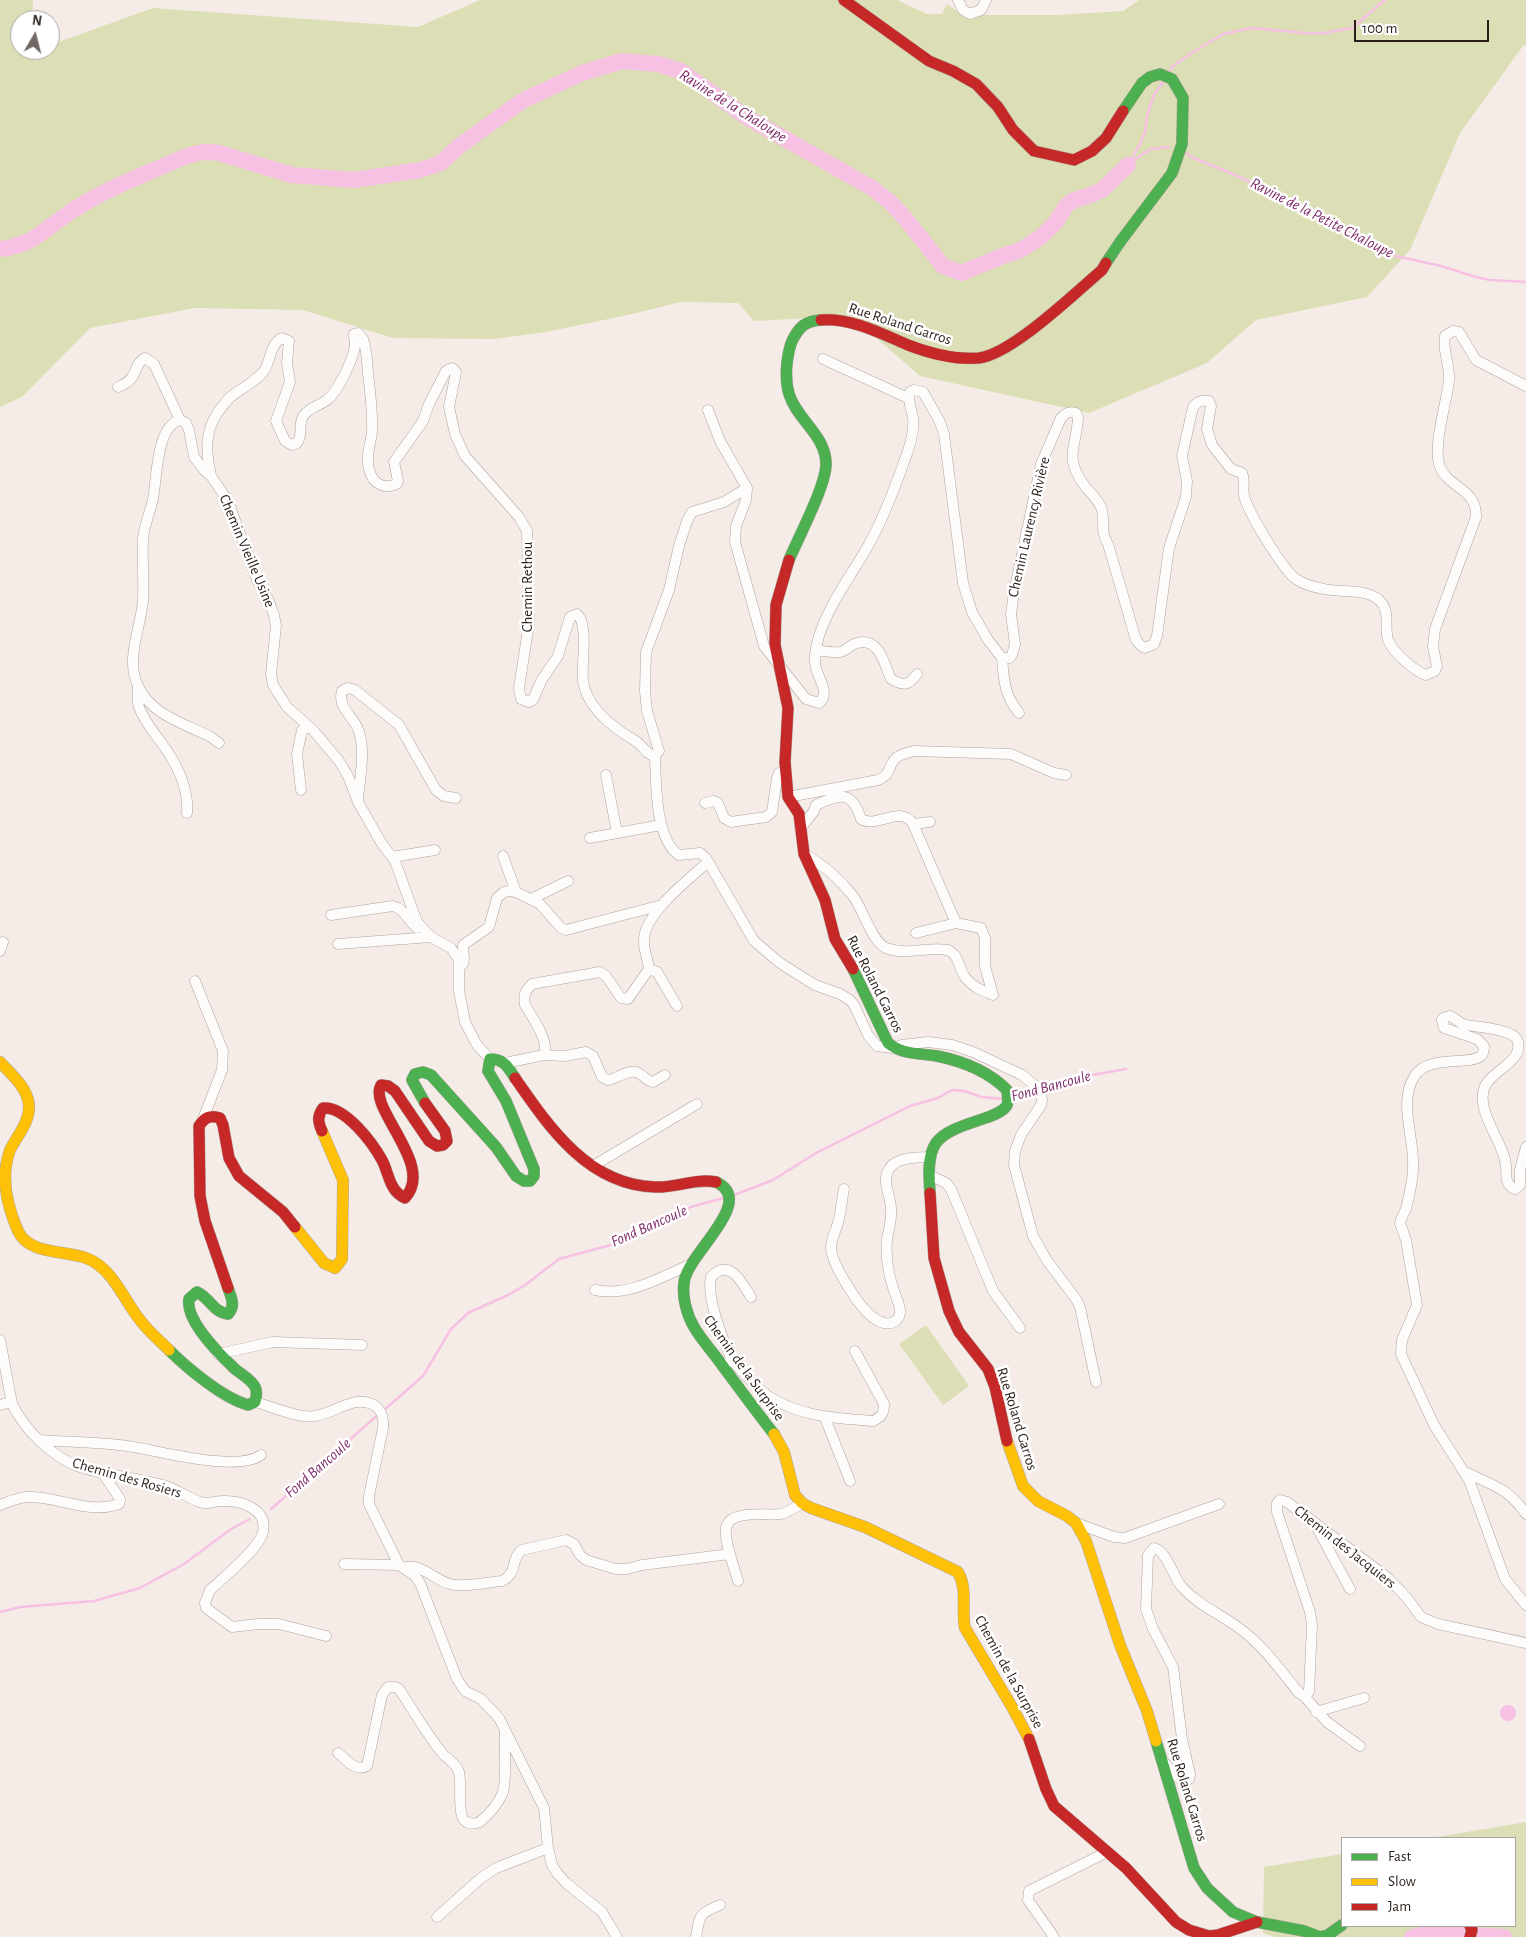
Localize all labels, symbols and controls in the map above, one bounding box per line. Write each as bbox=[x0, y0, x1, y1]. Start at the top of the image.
north arrow bbox=[10, 10, 60, 60]
scale bar bbox=[1356, 10, 1491, 42]
text: N bbox=[31, 14, 43, 29]
text: 100 m bbox=[1362, 21, 1397, 36]
water label: Ravine de la Chaloupe bbox=[676, 65, 790, 147]
water label: Ravine de la Petite Chaloupe bbox=[1247, 173, 1397, 263]
street label: Rue Roland Garros bbox=[846, 299, 954, 349]
street label: Chemin Laurency Rivière bbox=[1004, 455, 1054, 599]
street label: Chemin Vieille Usine bbox=[215, 492, 279, 610]
street label: Chemin Rethou bbox=[518, 542, 536, 632]
street label: Rue Roland Garros bbox=[843, 932, 907, 1036]
water label: Fond Bancoule bbox=[1009, 1066, 1093, 1106]
water label: Fond Bancoule bbox=[608, 1201, 690, 1251]
street label: Chemin de la Surprise bbox=[700, 1312, 788, 1424]
street label: Rue Roland Garros bbox=[993, 1365, 1041, 1473]
water label: Fond Bancoule bbox=[281, 1434, 355, 1502]
street label: Chemin des Rosiers bbox=[70, 1454, 184, 1502]
street label: Chemin des Jacquiers bbox=[1290, 1502, 1400, 1592]
street label: Chemin de la Surprise bbox=[970, 1612, 1048, 1732]
street label: Rue Roland Garros bbox=[1163, 1736, 1211, 1844]
legend bbox=[1341, 1837, 1516, 1927]
text: Fast bbox=[1388, 1849, 1411, 1864]
text: Slow bbox=[1388, 1874, 1416, 1889]
text: Jam bbox=[1388, 1899, 1411, 1914]

